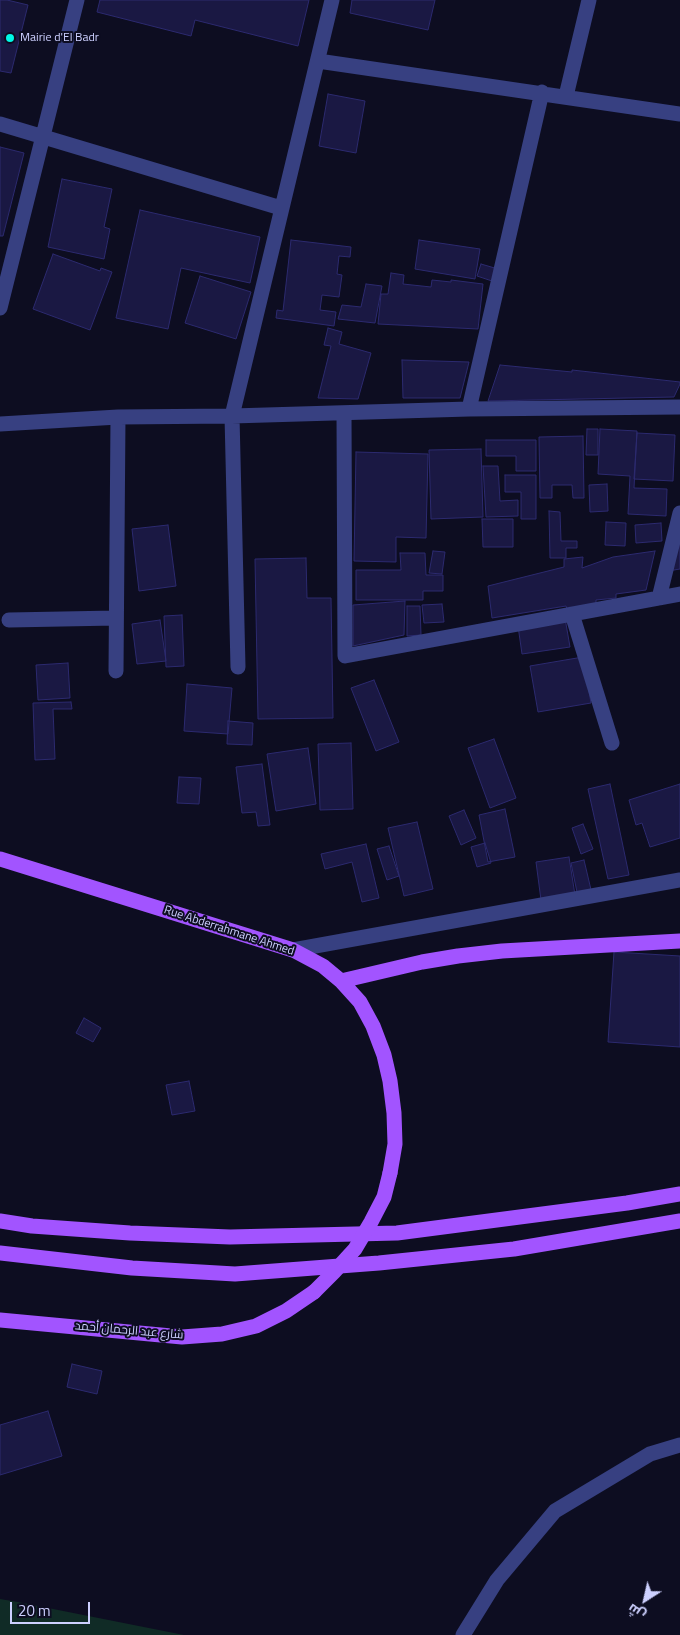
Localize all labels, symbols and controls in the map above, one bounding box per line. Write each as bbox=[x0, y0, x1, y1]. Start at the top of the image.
place label: Mairie d'El Badr bbox=[20, 31, 99, 45]
marker: Mairie d'El Badr bbox=[4, 32, 16, 44]
street label: Rue Abderrahmane Ahmed bbox=[162, 903, 296, 959]
street label: شارع عبد الرحمان أحمد bbox=[74, 1319, 184, 1343]
north arrow bbox=[620, 1575, 670, 1625]
scale bar bbox=[12, 1592, 92, 1624]
text: 20 m bbox=[18, 1599, 51, 1622]
text: ش bbox=[623, 1599, 649, 1626]

